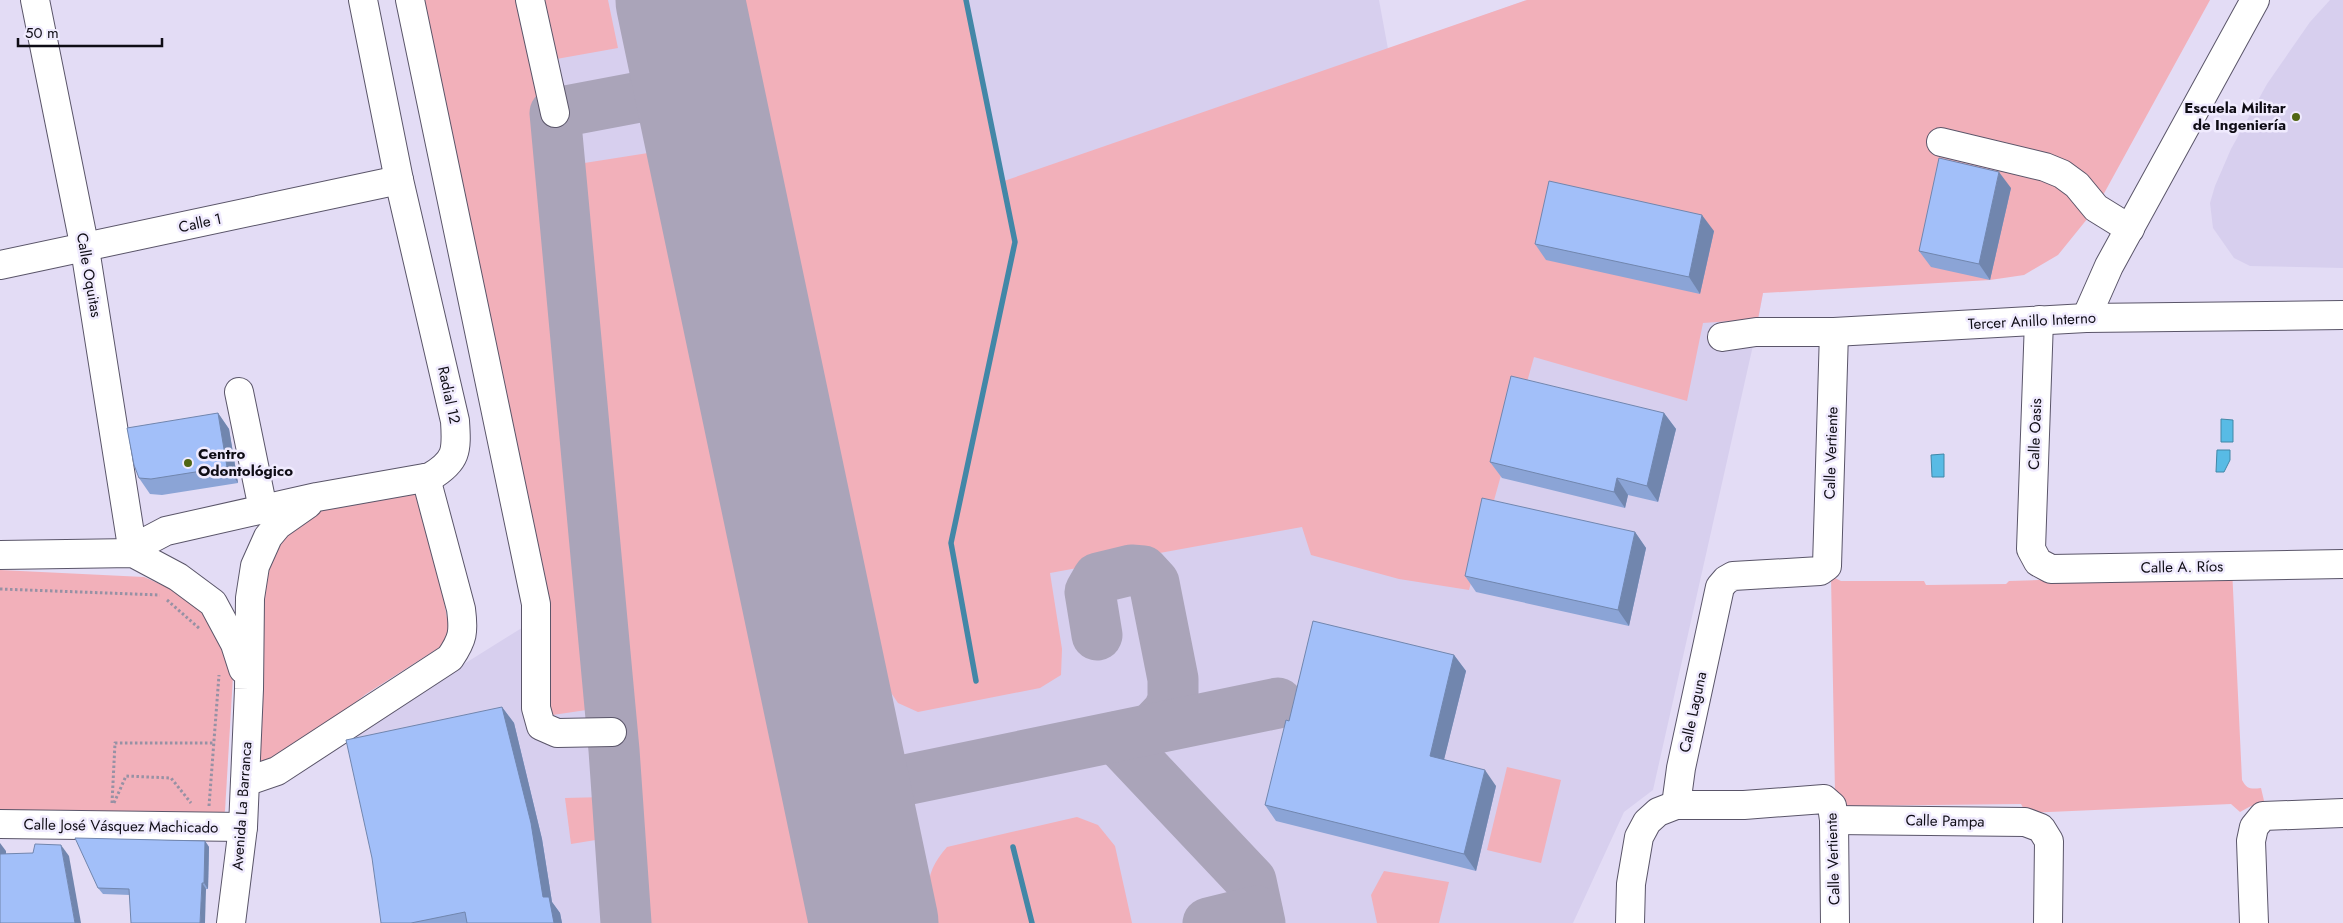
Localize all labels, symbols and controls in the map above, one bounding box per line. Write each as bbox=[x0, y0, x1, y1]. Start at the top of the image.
scale bar bbox=[18, 15, 161, 47]
text: 50 m bbox=[25, 22, 59, 44]
place label: Escuela Militar de Ingeniería bbox=[2184, 97, 2287, 136]
marker: Escuela Militar de Ingeniería bbox=[2290, 111, 2302, 123]
street label: Calle 1 bbox=[176, 208, 224, 238]
street label: Calle Oquitas bbox=[71, 231, 107, 319]
street label: Tercer Anillo Interno bbox=[1968, 307, 2096, 335]
street label: Radial 12 bbox=[432, 364, 466, 426]
street label: Calle Oasis bbox=[2023, 398, 2047, 470]
street label: Calle Vertiente bbox=[1818, 406, 1844, 500]
place label: Centro Odontológico bbox=[198, 443, 293, 482]
marker: Centro Odontológico bbox=[182, 457, 194, 469]
street label: Calle A. Ríos bbox=[2141, 555, 2223, 579]
street label: Calle Laguna bbox=[1674, 670, 1712, 754]
street label: Avenida La Barranca bbox=[227, 741, 257, 871]
street label: Calle Pampa bbox=[1905, 809, 1985, 833]
street label: Calle Vertiente bbox=[1820, 812, 1846, 906]
street label: Calle José Vásquez Machicado bbox=[23, 813, 219, 839]

